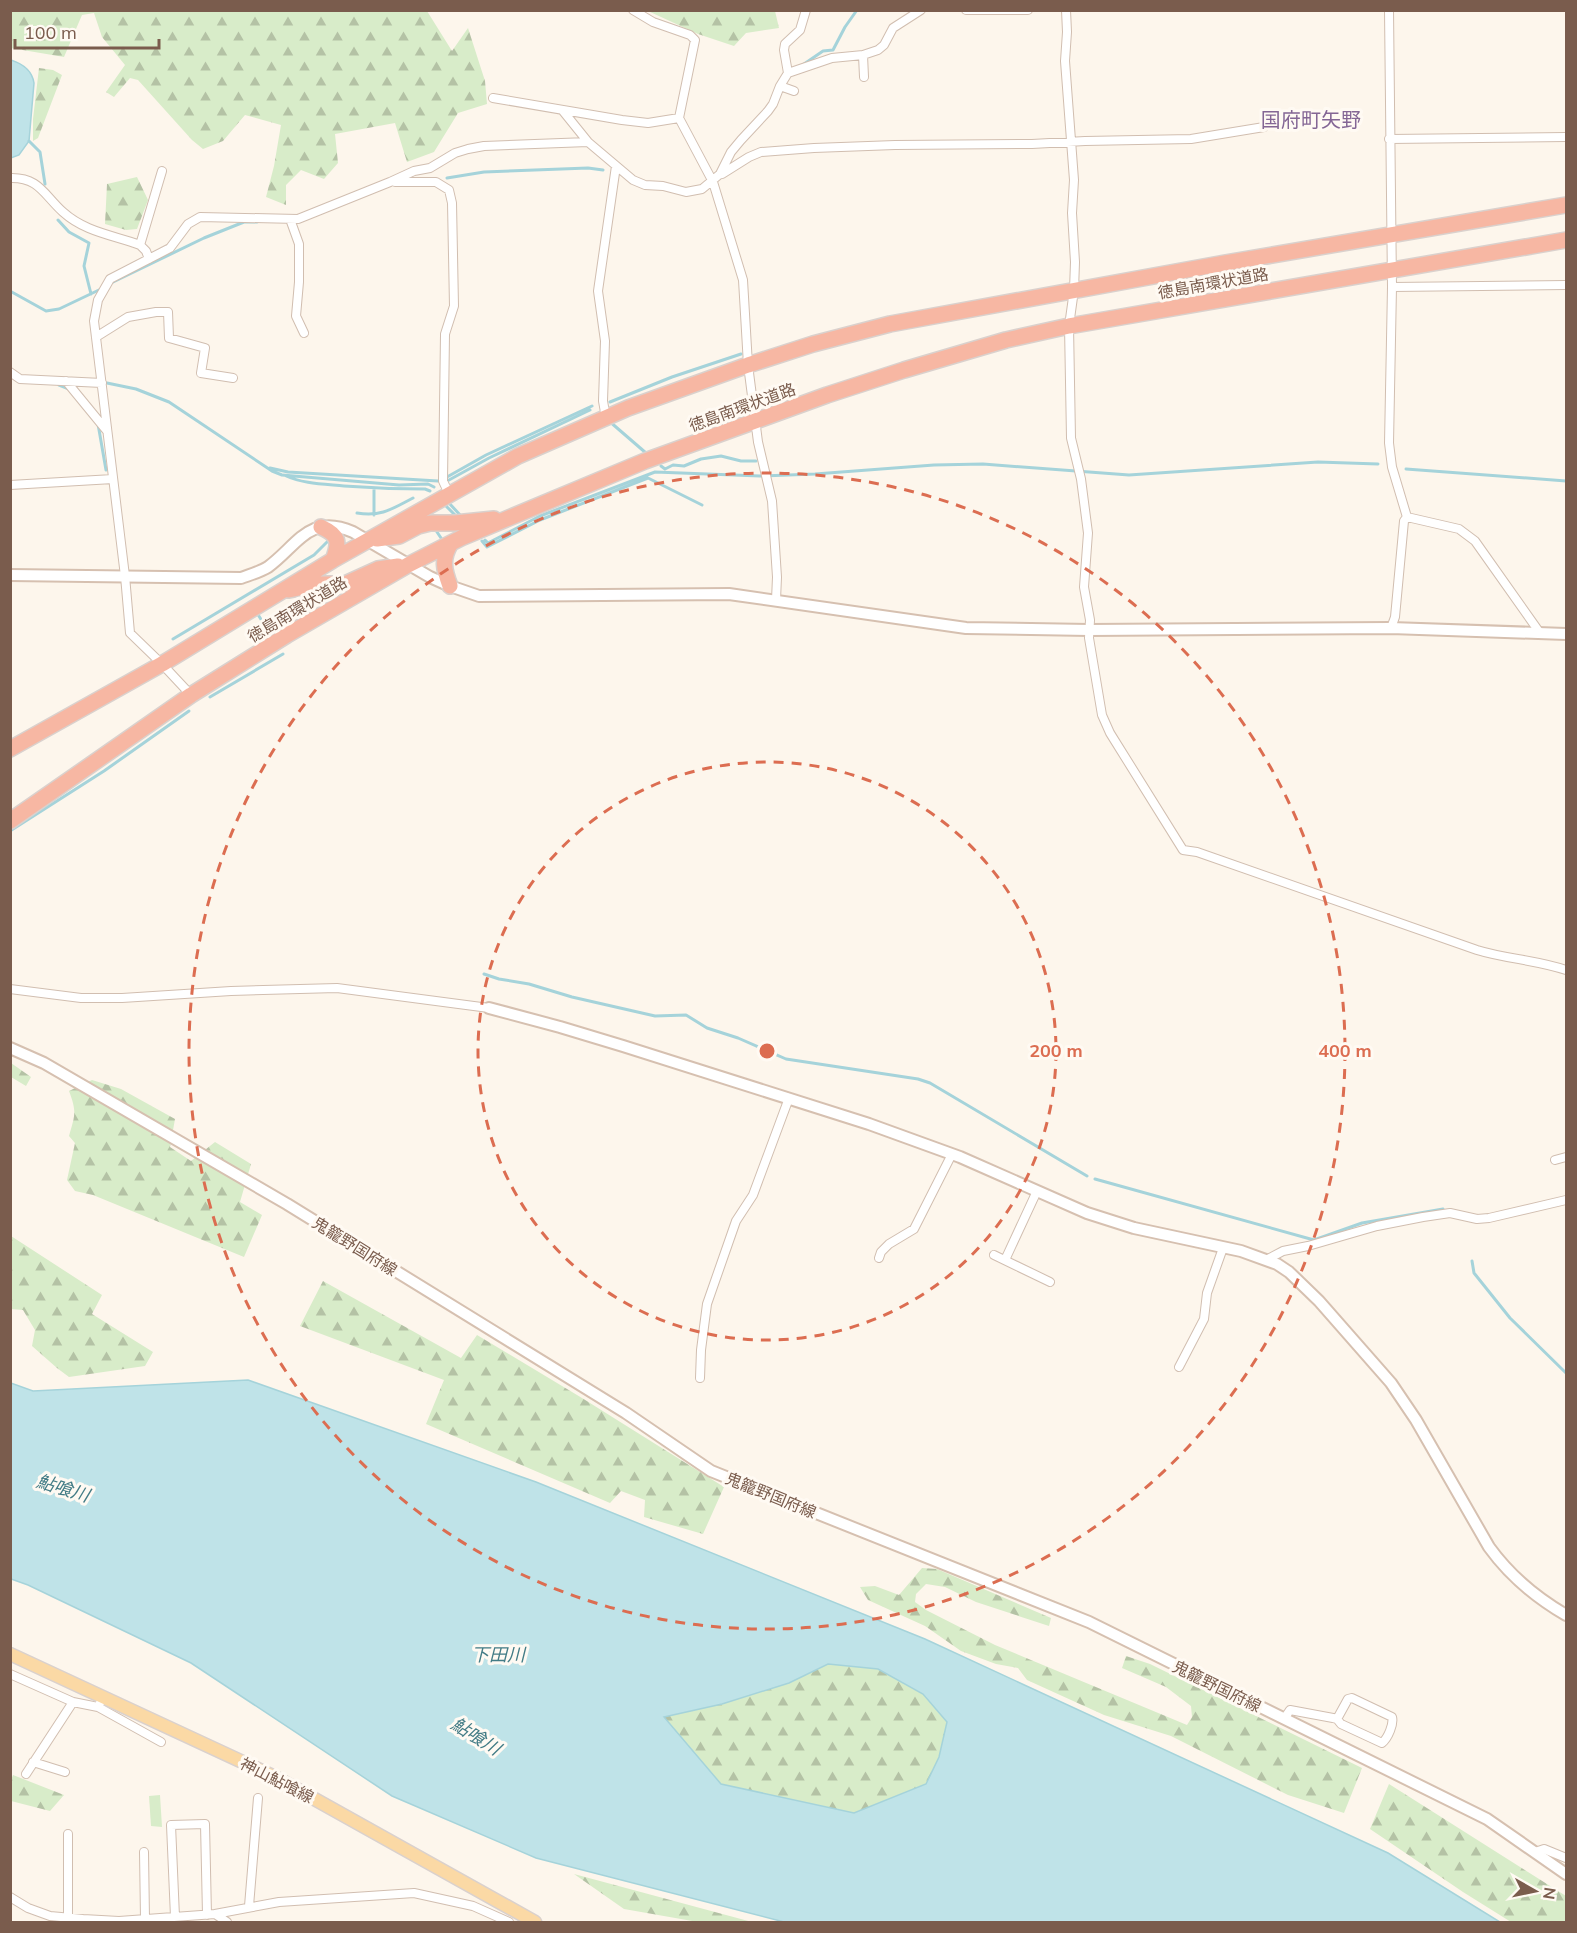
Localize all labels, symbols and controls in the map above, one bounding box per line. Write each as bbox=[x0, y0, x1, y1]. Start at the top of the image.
scale bar bbox=[15, 12, 159, 50]
text: 100 m bbox=[24, 21, 77, 44]
district label: 国府町矢野 bbox=[1261, 107, 1361, 132]
street label: 徳島南環状道路 bbox=[1156, 263, 1270, 303]
street label: 徳島南環状道路 bbox=[686, 378, 798, 436]
street label: 徳島南環状道路 bbox=[244, 572, 350, 646]
text: 200 m bbox=[1029, 1039, 1083, 1062]
text: 400 m bbox=[1318, 1039, 1372, 1062]
centre of rings bbox=[757, 1041, 777, 1061]
street label: 鬼籠野国府線 bbox=[309, 1212, 401, 1280]
street label: 鬼籠野国府線 bbox=[723, 1468, 819, 1522]
water label: 鮎喰川 bbox=[34, 1469, 94, 1507]
water label: 下田川 bbox=[471, 1643, 527, 1666]
street label: 鬼籠野国府線 bbox=[1169, 1656, 1265, 1716]
water label: 鮎喰川 bbox=[447, 1712, 507, 1761]
street label: 神山鮎喰線 bbox=[237, 1753, 317, 1807]
north arrow bbox=[1505, 1861, 1565, 1921]
text: N bbox=[1539, 1886, 1561, 1901]

